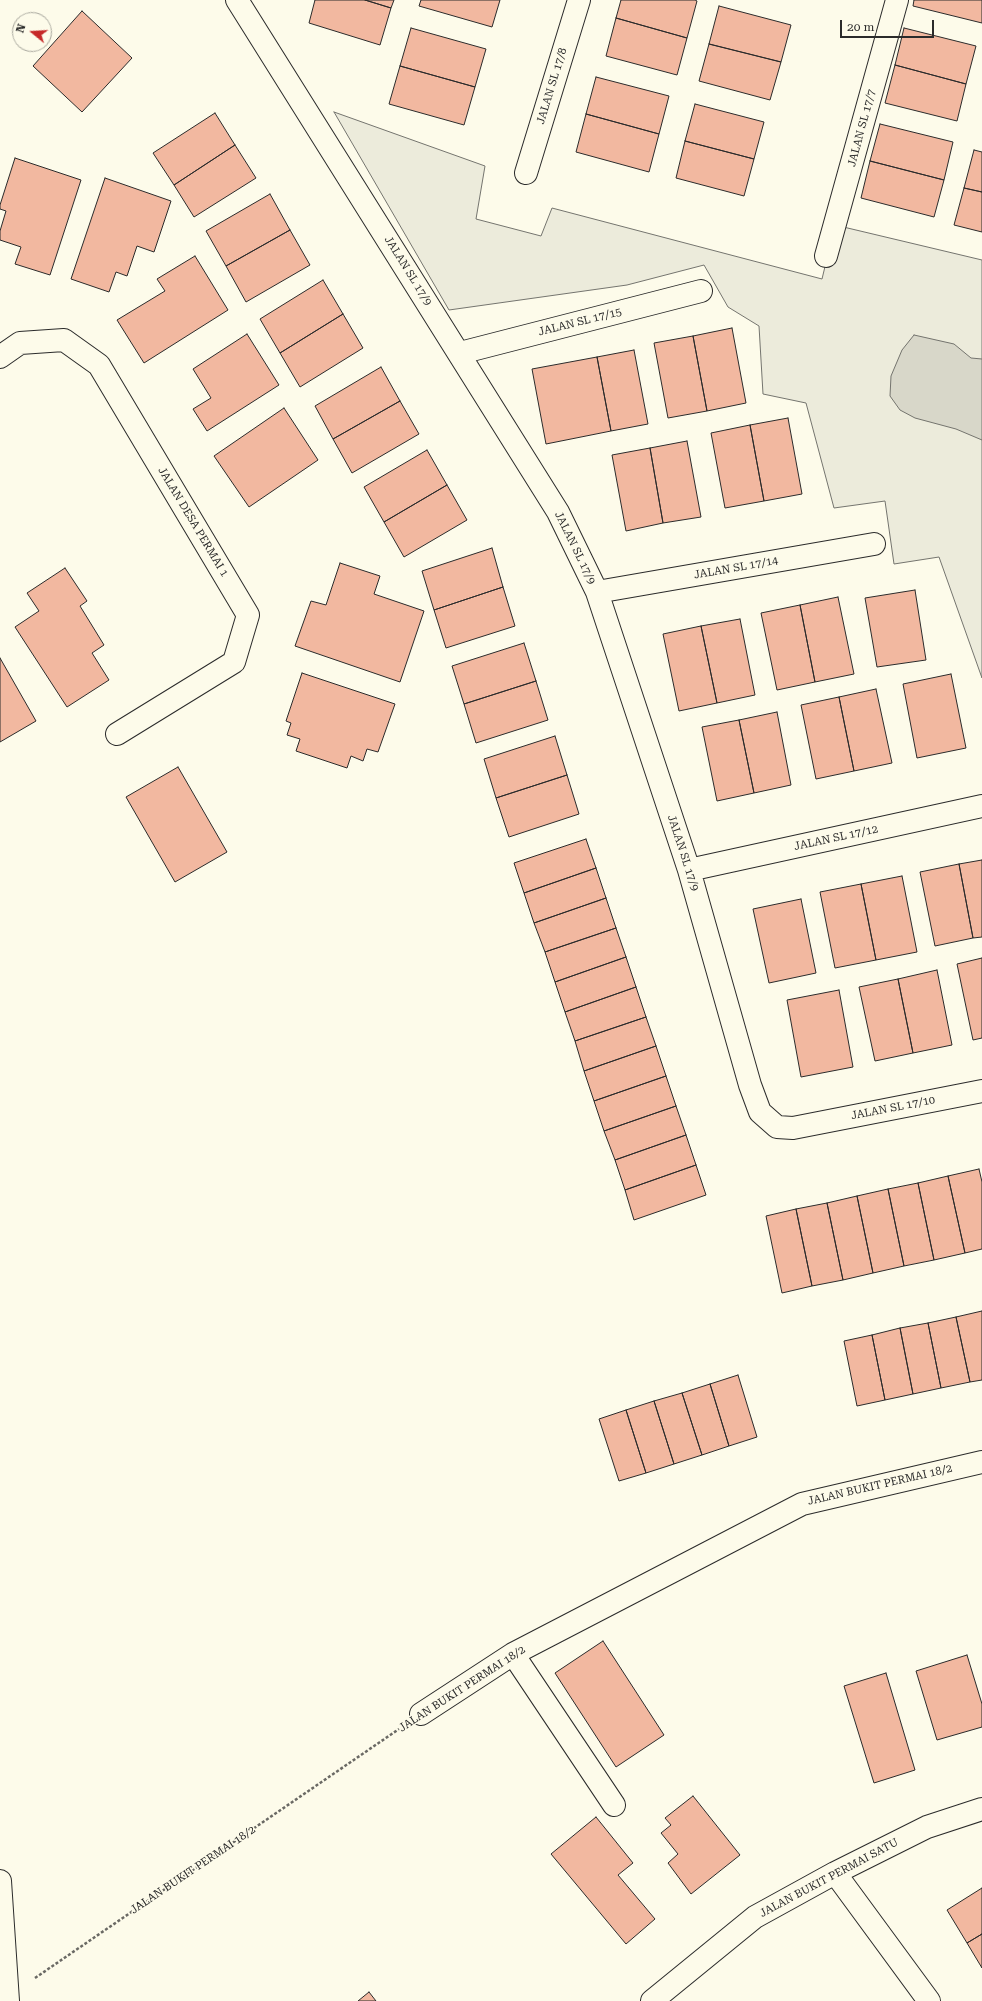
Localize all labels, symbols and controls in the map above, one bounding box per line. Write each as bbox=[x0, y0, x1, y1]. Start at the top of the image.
north arrow bbox=[12, 12, 52, 52]
scale bar bbox=[842, 12, 936, 38]
text: 20 m bbox=[847, 20, 874, 34]
text: N bbox=[14, 22, 29, 34]
street label: JALAN SL 17/8 bbox=[534, 46, 570, 126]
street label: JALAN SL 17/7 bbox=[845, 88, 879, 168]
street label: JALAN SL 17/9 bbox=[381, 234, 435, 308]
street label: JALAN SL 17/15 bbox=[537, 305, 623, 339]
street label: JALAN DESA PERMAI 1 bbox=[155, 465, 231, 579]
street label: JALAN SL 17/9 bbox=[552, 509, 598, 587]
street label: JALAN SL 17/14 bbox=[693, 554, 779, 582]
street label: JALAN SL 17/9 bbox=[664, 813, 702, 893]
street label: JALAN SL 17/12 bbox=[793, 823, 879, 853]
street label: JALAN SL 17/10 bbox=[850, 1093, 936, 1123]
street label: JALAN BUKIT PERMAI 18/2 bbox=[806, 1462, 954, 1508]
street label: JALAN BUKIT PERMAI 18/2 bbox=[396, 1643, 528, 1735]
street label: JALAN BUKIT PERMAI 18/2 bbox=[128, 1823, 258, 1917]
street label: JALAN BUKIT PERMAI SATU bbox=[757, 1836, 901, 1920]

